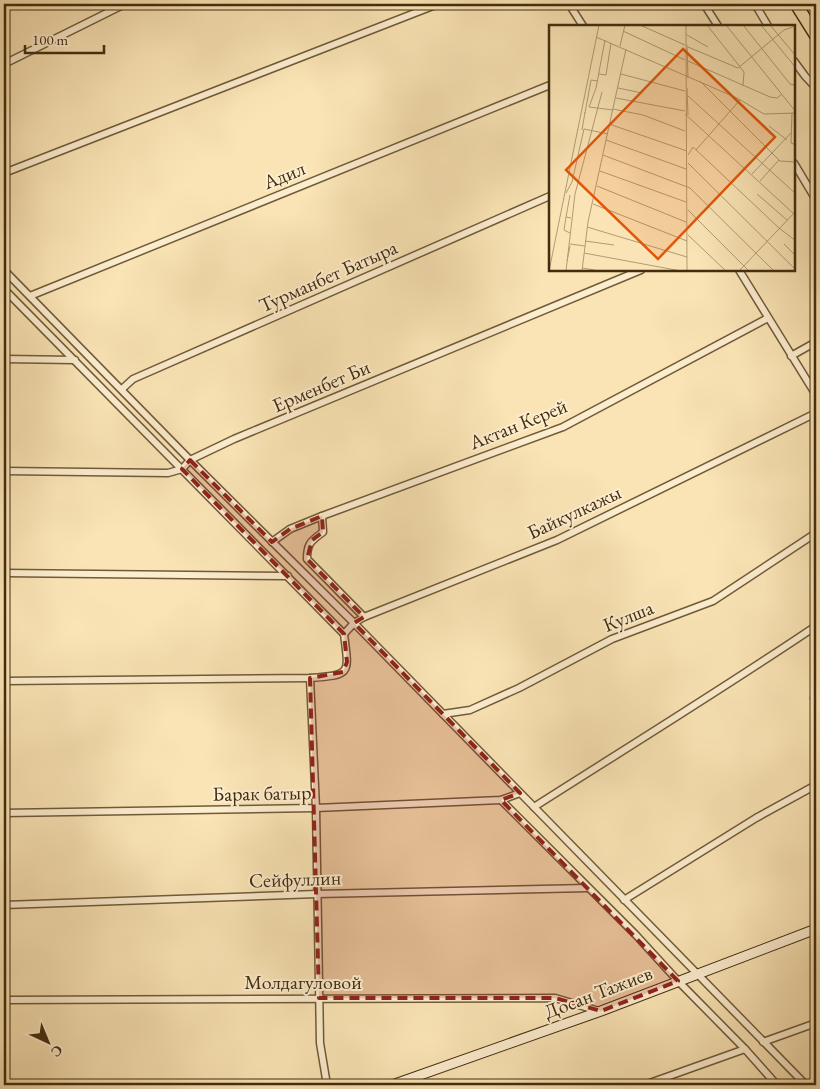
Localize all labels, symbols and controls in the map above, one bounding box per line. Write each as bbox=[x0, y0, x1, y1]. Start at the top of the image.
scale bar bbox=[25, 22, 104, 54]
inset map bbox=[549, 25, 795, 271]
text: 100 m bbox=[32, 30, 69, 49]
street label: Адил bbox=[258, 155, 309, 196]
street label: Турманбет Батыра bbox=[255, 234, 401, 318]
street label: Ерменбет Би bbox=[268, 354, 374, 418]
street label: Актан Керей bbox=[464, 392, 571, 456]
street label: Байкулкажы bbox=[523, 479, 625, 545]
street label: Кулша bbox=[599, 594, 657, 638]
street label: Барак батыр bbox=[212, 779, 312, 807]
street label: Сейфуллин bbox=[248, 864, 342, 894]
street label: Досан Тажиев bbox=[540, 959, 656, 1025]
street label: Молдагуловой bbox=[244, 969, 362, 995]
north arrow bbox=[22, 1016, 72, 1066]
text: С bbox=[47, 1041, 67, 1061]

